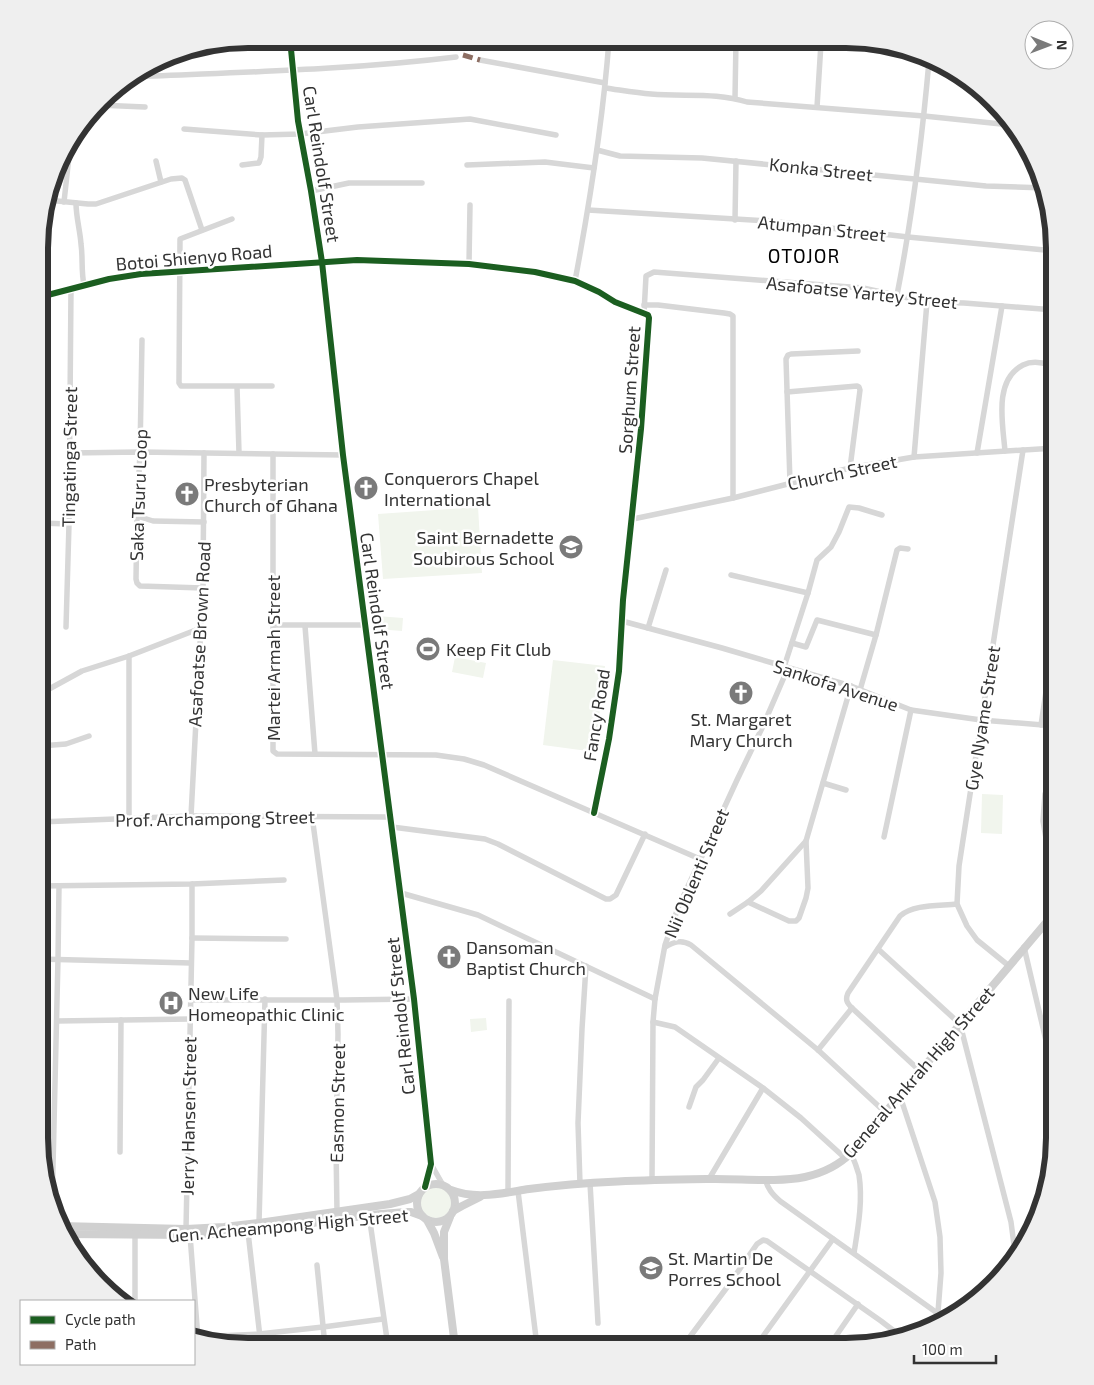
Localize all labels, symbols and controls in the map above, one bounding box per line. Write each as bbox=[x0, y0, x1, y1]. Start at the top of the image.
north arrow bbox=[1024, 20, 1074, 70]
text: N bbox=[1054, 40, 1071, 50]
street label: Carl Reindolf Street bbox=[299, 84, 345, 244]
street label: Konka Street bbox=[768, 153, 874, 185]
street label: Atumpan Street bbox=[757, 210, 887, 246]
street label: Botoi Shienyo Road bbox=[115, 239, 273, 275]
district label: OTOJOR bbox=[768, 244, 840, 267]
street label: Asafoatse Yartey Street bbox=[765, 271, 959, 313]
street label: Sorghum Street bbox=[614, 325, 644, 455]
street label: Tingatinga Street bbox=[57, 386, 81, 528]
street label: Saka Tsuru Loop bbox=[125, 429, 151, 561]
street label: Church Street bbox=[785, 450, 899, 494]
place label: Conquerors Chapel International bbox=[384, 467, 539, 510]
place label: Presbyterian Church of Ghana bbox=[204, 473, 338, 516]
church icon: Conquerors Chapel International bbox=[353, 475, 379, 501]
church icon: Presbyterian Church of Ghana bbox=[174, 481, 200, 507]
place label: Saint Bernadette Soubirous School bbox=[413, 526, 555, 569]
street label: Carl Reindolf Street bbox=[356, 531, 400, 691]
school or university icon: Saint Bernadette Soubirous School bbox=[558, 534, 584, 560]
street label: Asafoatse Brown Road bbox=[183, 541, 215, 727]
street label: Martei Armah Street bbox=[262, 575, 284, 741]
sports icon: Keep Fit Club bbox=[415, 636, 441, 662]
place label: Keep Fit Club bbox=[446, 638, 551, 660]
street label: Gye Nyame Street bbox=[960, 644, 1004, 792]
street label: Sankofa Avenue bbox=[771, 654, 901, 716]
street label: Fancy Road bbox=[578, 667, 614, 763]
church icon: St. Margaret Mary Church bbox=[728, 680, 754, 706]
place label: St. Margaret Mary Church bbox=[689, 708, 793, 751]
street label: Prof. Archampong Street bbox=[115, 805, 315, 831]
street label: Nii Oblenti Street bbox=[659, 805, 733, 941]
street label: Carl Reindolf Street bbox=[381, 936, 419, 1096]
place label: Dansoman Baptist Church bbox=[466, 936, 586, 979]
church icon: Dansoman Baptist Church bbox=[436, 944, 462, 970]
place label: New Life Homeopathic Clinic bbox=[188, 982, 345, 1025]
street label: General Ankrah High Street bbox=[838, 982, 999, 1162]
hospital icon: New Life Homeopathic Clinic bbox=[158, 990, 184, 1016]
street label: Jerry Hansen Street bbox=[176, 1036, 200, 1196]
street label: Easmon Street bbox=[325, 1043, 349, 1163]
street label: Gen. Acheampong High Street bbox=[167, 1204, 409, 1246]
place label: St. Martin De Porres School bbox=[668, 1247, 782, 1290]
school or university icon: St. Martin De Porres School bbox=[638, 1255, 664, 1281]
legend bbox=[20, 1300, 195, 1365]
text: Cycle path bbox=[65, 1310, 136, 1328]
scale bar bbox=[914, 1332, 996, 1364]
text: Path bbox=[65, 1335, 96, 1353]
text: 100 m bbox=[922, 1340, 963, 1358]

